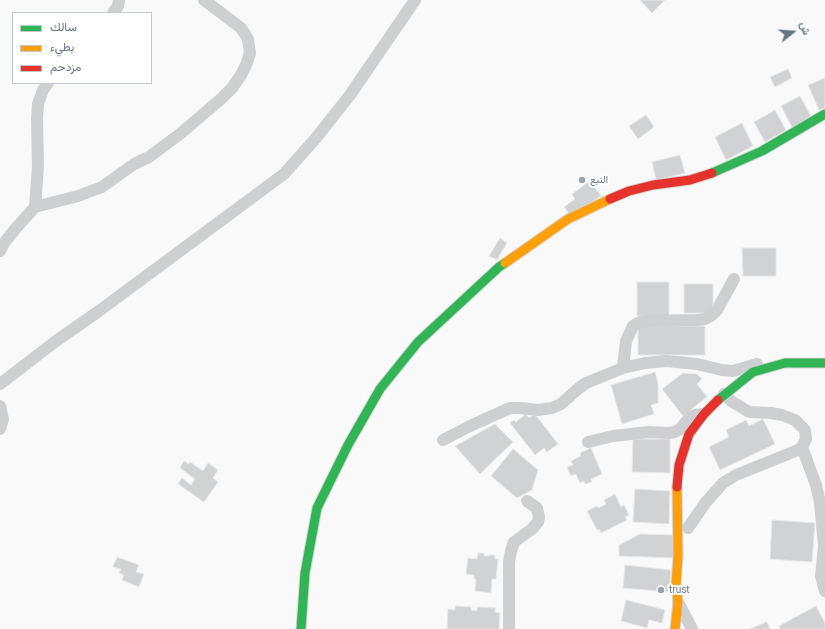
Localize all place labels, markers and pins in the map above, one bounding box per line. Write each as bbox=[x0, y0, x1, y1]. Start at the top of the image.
place label: النبع bbox=[590, 174, 608, 186]
marker: النبع bbox=[577, 175, 587, 185]
place label: trust bbox=[669, 584, 690, 596]
marker: trust bbox=[656, 585, 666, 595]

